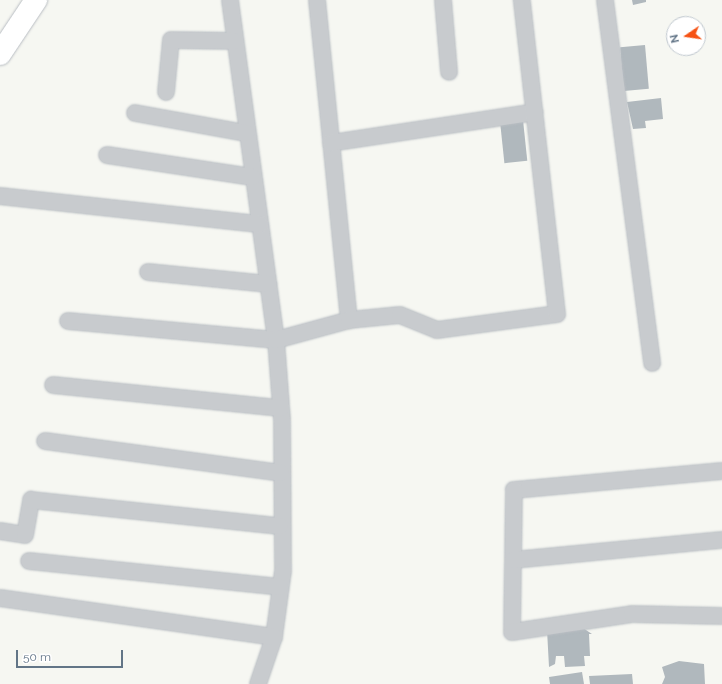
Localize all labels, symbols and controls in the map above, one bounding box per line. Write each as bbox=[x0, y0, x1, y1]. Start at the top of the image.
north arrow bbox=[666, 16, 706, 56]
text: N bbox=[668, 33, 682, 44]
scale bar bbox=[18, 642, 125, 668]
text: 50 m bbox=[23, 650, 51, 664]

